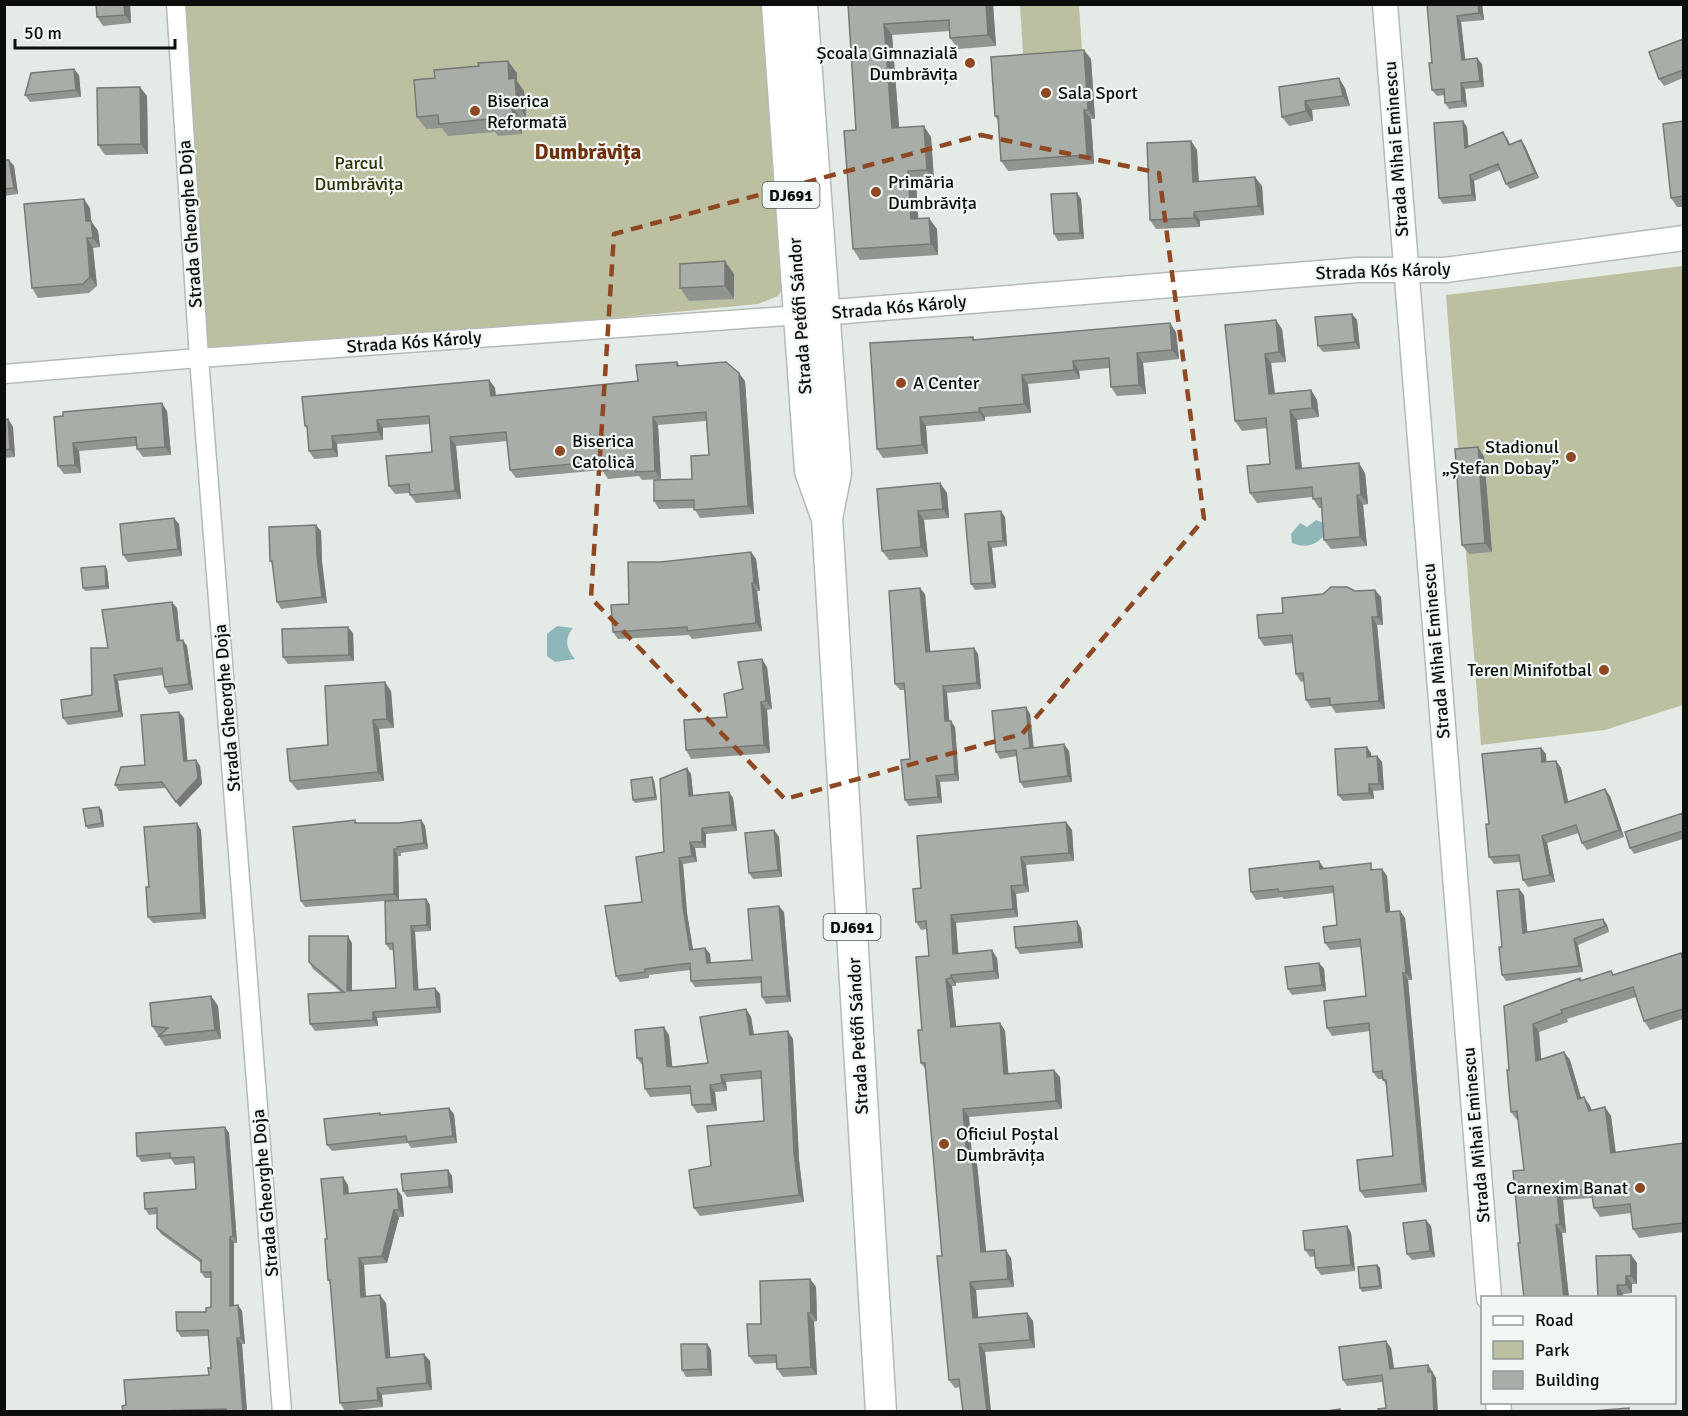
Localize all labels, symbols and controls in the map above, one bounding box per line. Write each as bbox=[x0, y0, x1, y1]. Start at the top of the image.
scale bar bbox=[15, 12, 176, 50]
text: 50 m bbox=[24, 22, 62, 44]
place label: Școala Gimnazială Dumbrăvița bbox=[817, 42, 958, 85]
marker: Școala Gimnazială Dumbrăvița bbox=[963, 56, 977, 70]
street label: Strada Mihai Eminescu bbox=[1379, 60, 1413, 238]
place label: Sala Sport bbox=[1058, 82, 1138, 104]
marker: Sala Sport bbox=[1039, 86, 1053, 100]
place label: Biserica Reformată bbox=[487, 90, 567, 133]
marker: Biserica Reformată bbox=[468, 104, 482, 118]
street label: Strada Gheorghe Doja bbox=[173, 139, 207, 309]
district label: Dumbrăvița bbox=[535, 139, 642, 166]
park label: Parcul Dumbrăvița bbox=[315, 152, 403, 195]
place label: Primăria Dumbrăvița bbox=[888, 171, 977, 214]
road number: DJ691 bbox=[762, 182, 820, 208]
marker: Primăria Dumbrăvița bbox=[869, 185, 883, 199]
street label: Strada Petőfi Sándor bbox=[784, 236, 816, 395]
street label: Strada Kós Károly bbox=[1315, 258, 1451, 284]
street label: Strada Kós Károly bbox=[831, 290, 968, 324]
street label: Strada Kós Károly bbox=[346, 326, 483, 358]
place label: A Center bbox=[913, 372, 980, 394]
marker: A Center bbox=[894, 376, 908, 390]
place label: Biserica Catolică bbox=[572, 430, 635, 473]
place label: Stadionul „Ștefan Dobay” bbox=[1442, 436, 1559, 479]
marker: Biserica Catolică bbox=[553, 444, 567, 458]
marker: Stadionul „Ștefan Dobay” bbox=[1564, 450, 1578, 464]
street label: Strada Mihai Eminescu bbox=[1417, 562, 1455, 740]
street label: Strada Gheorghe Doja bbox=[209, 623, 245, 793]
place label: Teren Minifotbal bbox=[1467, 659, 1592, 681]
marker: Teren Minifotbal bbox=[1597, 663, 1611, 677]
road number: DJ691 bbox=[824, 914, 880, 940]
street label: Strada Petőfi Sándor bbox=[843, 956, 873, 1115]
street label: Strada Mihai Eminescu bbox=[1457, 1046, 1495, 1224]
street label: Strada Gheorghe Doja bbox=[247, 1108, 283, 1278]
place label: Oficiul Poștal Dumbrăvița bbox=[956, 1123, 1059, 1166]
marker: Oficiul Poștal Dumbrăvița bbox=[937, 1137, 951, 1151]
place label: Carnexim Banat bbox=[1506, 1177, 1628, 1199]
marker: Carnexim Banat bbox=[1633, 1181, 1647, 1195]
legend bbox=[1481, 1296, 1676, 1404]
text: Road bbox=[1535, 1309, 1574, 1331]
text: Park bbox=[1535, 1339, 1570, 1361]
text: Building bbox=[1535, 1369, 1599, 1391]

